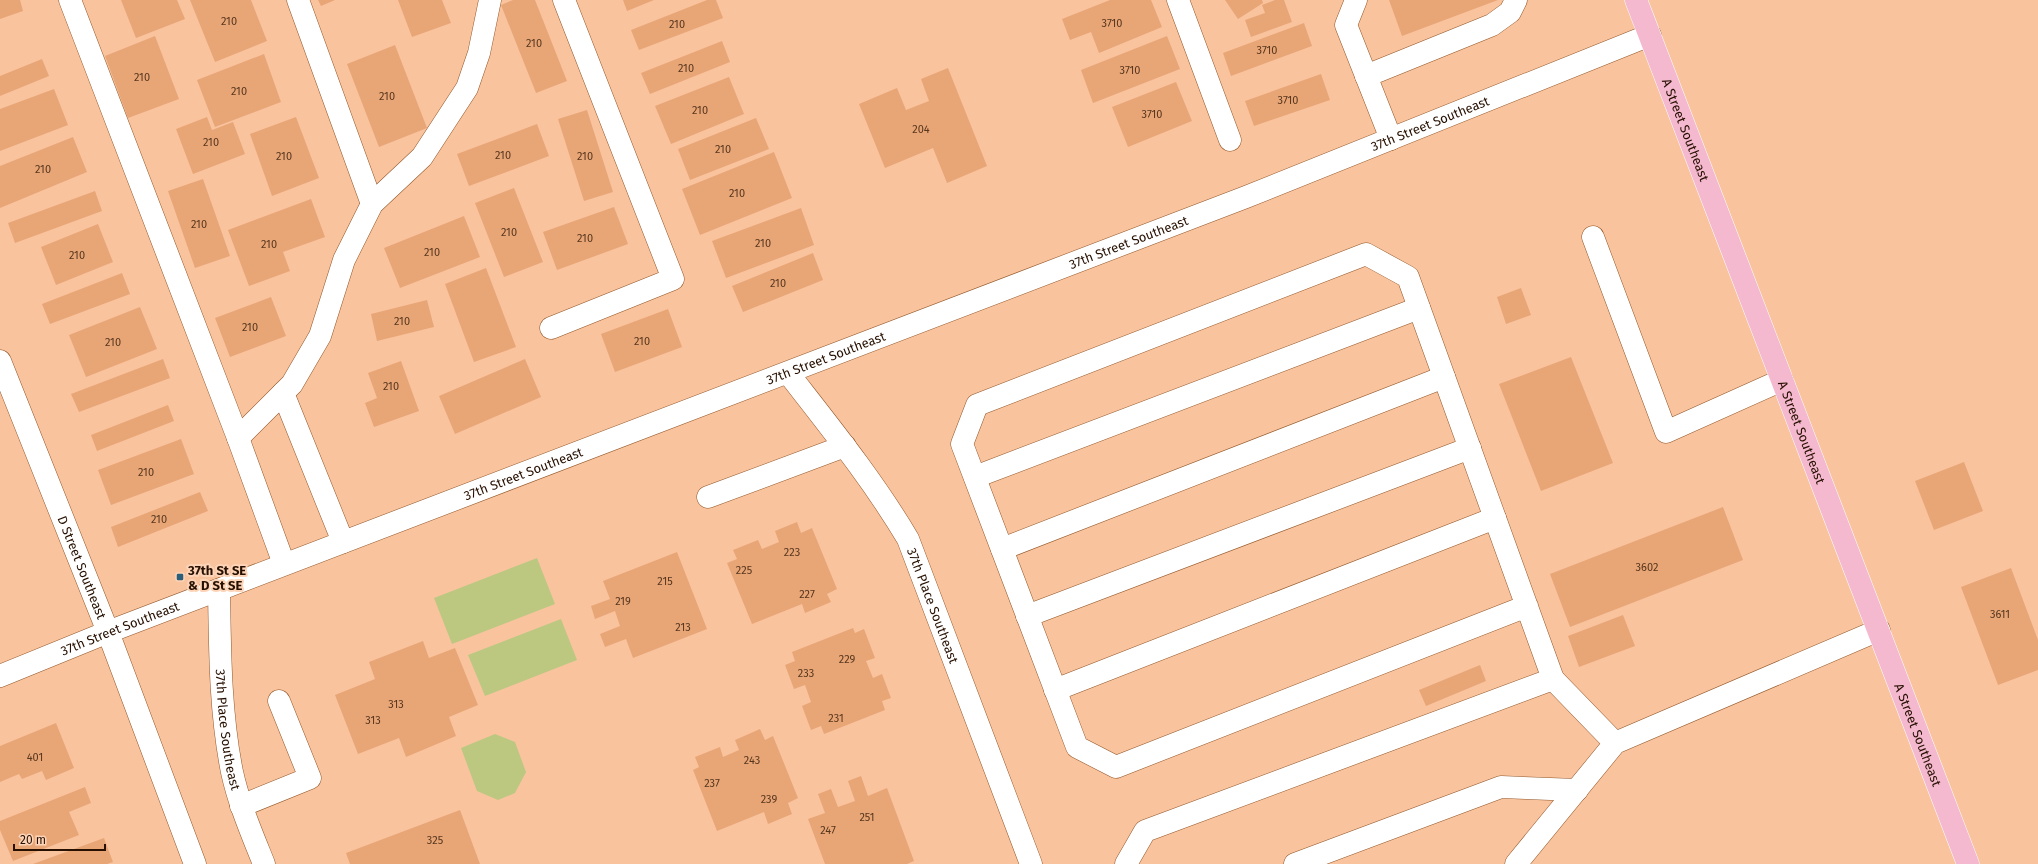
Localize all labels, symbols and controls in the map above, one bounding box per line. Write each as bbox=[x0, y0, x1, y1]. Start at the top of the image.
house number: 210 bbox=[221, 15, 237, 28]
house number: 3710 bbox=[1101, 17, 1123, 30]
house number: 210 bbox=[669, 18, 685, 31]
house number: 210 bbox=[526, 37, 542, 50]
house number: 3710 bbox=[1256, 44, 1278, 57]
house number: 210 bbox=[678, 62, 694, 75]
house number: 3710 bbox=[1119, 64, 1141, 77]
house number: 210 bbox=[134, 71, 150, 84]
street label: A Street Southeast bbox=[1659, 76, 1713, 184]
house number: 210 bbox=[231, 85, 247, 98]
house number: 210 bbox=[379, 90, 395, 103]
street label: 37th Street Southeast bbox=[1369, 93, 1491, 154]
house number: 3710 bbox=[1277, 94, 1299, 107]
house number: 210 bbox=[692, 104, 708, 117]
house number: 3710 bbox=[1141, 108, 1163, 121]
house number: 204 bbox=[912, 123, 930, 136]
house number: 210 bbox=[203, 136, 219, 149]
house number: 210 bbox=[715, 143, 731, 156]
house number: 210 bbox=[495, 149, 511, 162]
house number: 210 bbox=[276, 150, 292, 163]
house number: 210 bbox=[577, 150, 593, 163]
house number: 210 bbox=[35, 163, 51, 176]
house number: 210 bbox=[729, 187, 745, 200]
street label: 37th Street Southeast bbox=[1067, 212, 1190, 271]
house number: 210 bbox=[191, 218, 207, 231]
house number: 210 bbox=[501, 226, 517, 239]
house number: 210 bbox=[577, 232, 593, 245]
house number: 210 bbox=[755, 237, 771, 250]
house number: 210 bbox=[261, 238, 277, 251]
house number: 210 bbox=[424, 246, 440, 259]
house number: 210 bbox=[69, 249, 85, 262]
house number: 210 bbox=[770, 277, 786, 290]
house number: 210 bbox=[394, 315, 410, 328]
house number: 210 bbox=[242, 321, 258, 334]
street label: 37th Street Southeast bbox=[764, 328, 888, 387]
house number: 210 bbox=[634, 335, 650, 348]
house number: 210 bbox=[105, 336, 121, 349]
street label: A Street Southeast bbox=[1776, 379, 1829, 486]
house number: 210 bbox=[383, 380, 399, 393]
street label: 37th Street Southeast bbox=[462, 444, 585, 503]
house number: 210 bbox=[138, 466, 154, 479]
street label: D Street Southeast bbox=[55, 513, 110, 621]
house number: 210 bbox=[151, 513, 167, 526]
house number: 223 bbox=[784, 546, 800, 559]
street label: 37th Place Southeast bbox=[905, 546, 962, 665]
house number: 3602 bbox=[1636, 561, 1658, 574]
place label: 37th St SE & D St SE bbox=[187, 563, 246, 593]
house number: 225 bbox=[736, 564, 753, 577]
marker: 37th St SE & D St SE bbox=[175, 572, 185, 582]
house number: 215 bbox=[657, 575, 673, 588]
house number: 227 bbox=[799, 588, 815, 601]
house number: 219 bbox=[615, 595, 631, 608]
street label: 37th Street Southeast bbox=[58, 598, 181, 658]
house number: 3611 bbox=[1990, 608, 2010, 621]
house number: 213 bbox=[675, 621, 691, 634]
house number: 229 bbox=[839, 653, 855, 666]
house number: 233 bbox=[798, 667, 814, 680]
street label: 37th Place Southeast bbox=[213, 669, 244, 792]
street label: A Street Southeast bbox=[1892, 681, 1945, 788]
house number: 313 bbox=[388, 698, 404, 711]
house number: 231 bbox=[828, 712, 844, 725]
house number: 313 bbox=[365, 714, 381, 727]
house number: 401 bbox=[27, 751, 43, 764]
house number: 243 bbox=[744, 754, 760, 767]
house number: 237 bbox=[704, 777, 720, 790]
house number: 239 bbox=[761, 793, 777, 806]
house number: 251 bbox=[859, 811, 875, 824]
house number: 247 bbox=[820, 824, 836, 837]
scale bar bbox=[14, 826, 105, 852]
text: 20 m bbox=[20, 833, 46, 847]
house number: 325 bbox=[427, 834, 444, 847]

